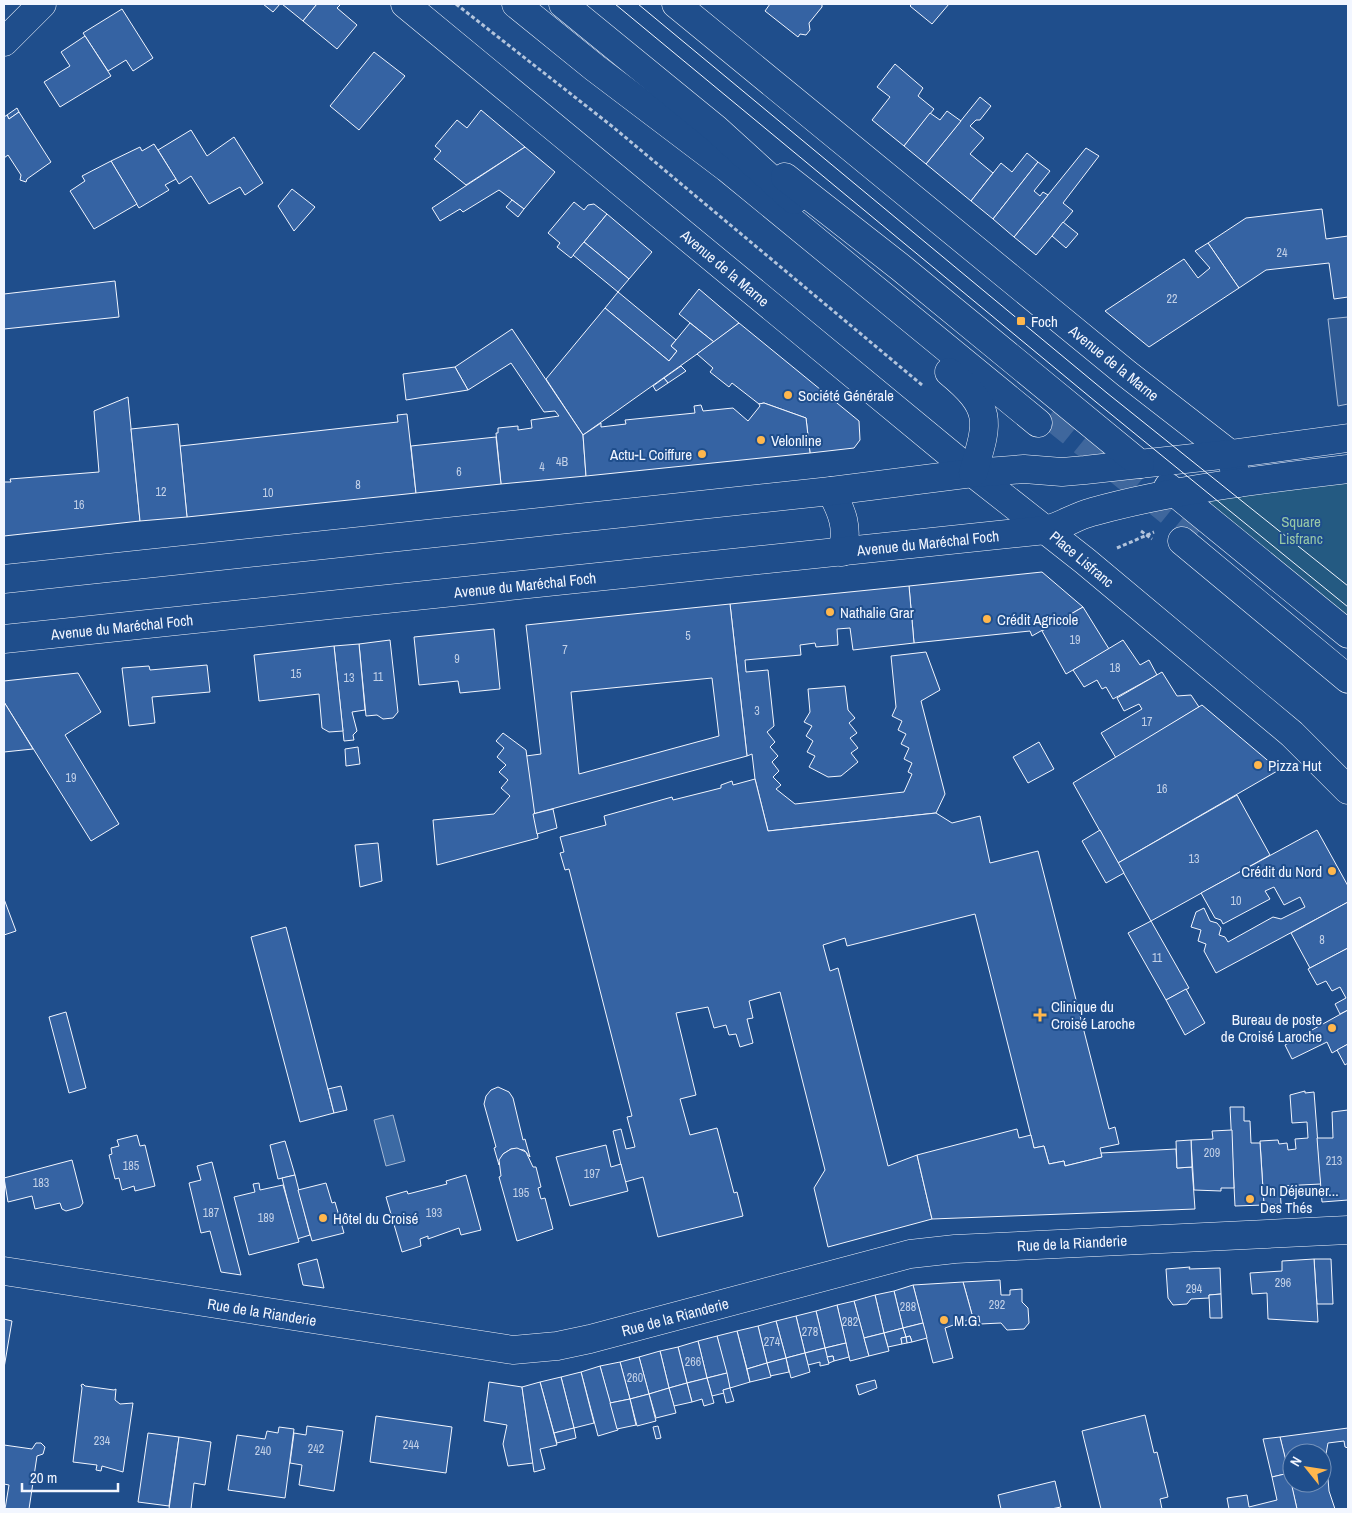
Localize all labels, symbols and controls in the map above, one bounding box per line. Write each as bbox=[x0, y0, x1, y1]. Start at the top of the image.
street label: Avenue de la Marne bbox=[675, 224, 774, 311]
house number: 24 bbox=[1277, 245, 1288, 261]
house number: 22 bbox=[1167, 291, 1177, 307]
place label: Foch bbox=[1031, 311, 1058, 332]
marker: Foch bbox=[1015, 315, 1027, 327]
street label: Avenue de la Marne bbox=[1064, 320, 1163, 406]
place label: Société Générale bbox=[798, 385, 894, 406]
marker: Société Générale bbox=[782, 389, 794, 401]
place label: Velonline bbox=[771, 430, 822, 451]
marker: Velonline bbox=[755, 434, 767, 446]
place label: Actu-L Coiffure bbox=[609, 444, 692, 465]
marker: Actu-L Coiffure bbox=[696, 448, 708, 460]
house number: 4B bbox=[556, 454, 568, 470]
house number: 4 bbox=[539, 459, 545, 475]
house number: 6 bbox=[456, 464, 462, 480]
house number: 8 bbox=[355, 477, 361, 493]
house number: 12 bbox=[156, 484, 166, 500]
house number: 10 bbox=[263, 485, 273, 501]
house number: 16 bbox=[74, 497, 84, 513]
park label: Square Lisfranc bbox=[1279, 511, 1323, 549]
street label: Avenue du Maréchal Foch bbox=[855, 525, 1000, 561]
street label: Place Lisfranc bbox=[1045, 526, 1119, 592]
street label: Avenue du Maréchal Foch bbox=[452, 567, 597, 603]
place label: Nathalie Grar bbox=[840, 602, 914, 623]
marker: Nathalie Grar bbox=[824, 606, 836, 618]
street label: Avenue du Maréchal Foch bbox=[49, 609, 194, 645]
place label: Crédit Agricole bbox=[997, 609, 1079, 630]
marker: Crédit Agricole bbox=[981, 613, 993, 625]
house number: 5 bbox=[685, 628, 691, 644]
house number: 19 bbox=[1070, 632, 1080, 648]
house number: 7 bbox=[562, 642, 568, 658]
house number: 9 bbox=[454, 651, 460, 667]
house number: 18 bbox=[1110, 660, 1120, 676]
house number: 15 bbox=[291, 666, 302, 682]
house number: 11 bbox=[373, 669, 384, 685]
house number: 13 bbox=[344, 670, 354, 686]
house number: 3 bbox=[754, 703, 760, 719]
house number: 17 bbox=[1142, 714, 1153, 730]
place label: Pizza Hut bbox=[1268, 755, 1322, 776]
marker: Pizza Hut bbox=[1252, 759, 1264, 771]
house number: 19 bbox=[66, 770, 76, 786]
house number: 16 bbox=[1157, 781, 1167, 797]
house number: 13 bbox=[1189, 851, 1199, 867]
place label: Crédit du Nord bbox=[1241, 861, 1322, 882]
marker: Crédit du Nord bbox=[1326, 865, 1338, 877]
house number: 10 bbox=[1231, 893, 1241, 909]
house number: 8 bbox=[1319, 932, 1325, 948]
house number: 11 bbox=[1152, 950, 1163, 966]
place label: Clinique du Croisé Laroche bbox=[1051, 996, 1135, 1034]
marker: Clinique du Croisé Laroche bbox=[1033, 1008, 1047, 1022]
place label: Bureau de poste de Croisé Laroche bbox=[1221, 1009, 1322, 1047]
marker: Bureau de poste de Croisé Laroche bbox=[1326, 1022, 1338, 1034]
house number: 209 bbox=[1204, 1145, 1220, 1161]
house number: 213 bbox=[1326, 1153, 1342, 1169]
house number: 185 bbox=[123, 1158, 140, 1174]
house number: 197 bbox=[584, 1166, 601, 1182]
house number: 183 bbox=[33, 1175, 49, 1191]
place label: Un Déjeuner... Des Thés bbox=[1260, 1180, 1339, 1218]
house number: 195 bbox=[513, 1185, 530, 1201]
marker: Un Déjeuner... Des Thés bbox=[1244, 1193, 1256, 1205]
house number: 187 bbox=[203, 1205, 220, 1221]
house number: 193 bbox=[426, 1205, 442, 1221]
place label: Hôtel du Croisé bbox=[333, 1208, 419, 1229]
house number: 189 bbox=[258, 1210, 274, 1226]
marker: Hôtel du Croisé bbox=[317, 1212, 329, 1224]
street label: Rue de la Rianderie bbox=[1016, 1230, 1128, 1256]
house number: 296 bbox=[1275, 1275, 1291, 1291]
house number: 294 bbox=[1186, 1281, 1203, 1297]
street label: Rue de la Rianderie bbox=[206, 1293, 318, 1331]
street label: Rue de la Rianderie bbox=[619, 1293, 731, 1341]
house number: 292 bbox=[989, 1297, 1005, 1313]
house number: 288 bbox=[900, 1299, 916, 1315]
place label: M.G. bbox=[954, 1310, 981, 1331]
house number: 282 bbox=[842, 1314, 858, 1330]
marker: M.G. bbox=[938, 1314, 950, 1326]
house number: 278 bbox=[802, 1324, 818, 1340]
house number: 274 bbox=[764, 1334, 781, 1350]
house number: 266 bbox=[685, 1354, 701, 1370]
house number: 260 bbox=[627, 1370, 643, 1386]
house number: 234 bbox=[94, 1433, 111, 1449]
house number: 244 bbox=[403, 1437, 420, 1453]
house number: 242 bbox=[308, 1441, 324, 1457]
house number: 240 bbox=[255, 1443, 271, 1459]
north arrow bbox=[1282, 1443, 1332, 1493]
text: N bbox=[1286, 1453, 1306, 1470]
scale bar bbox=[22, 1460, 119, 1492]
text: 20 m bbox=[30, 1467, 57, 1488]

